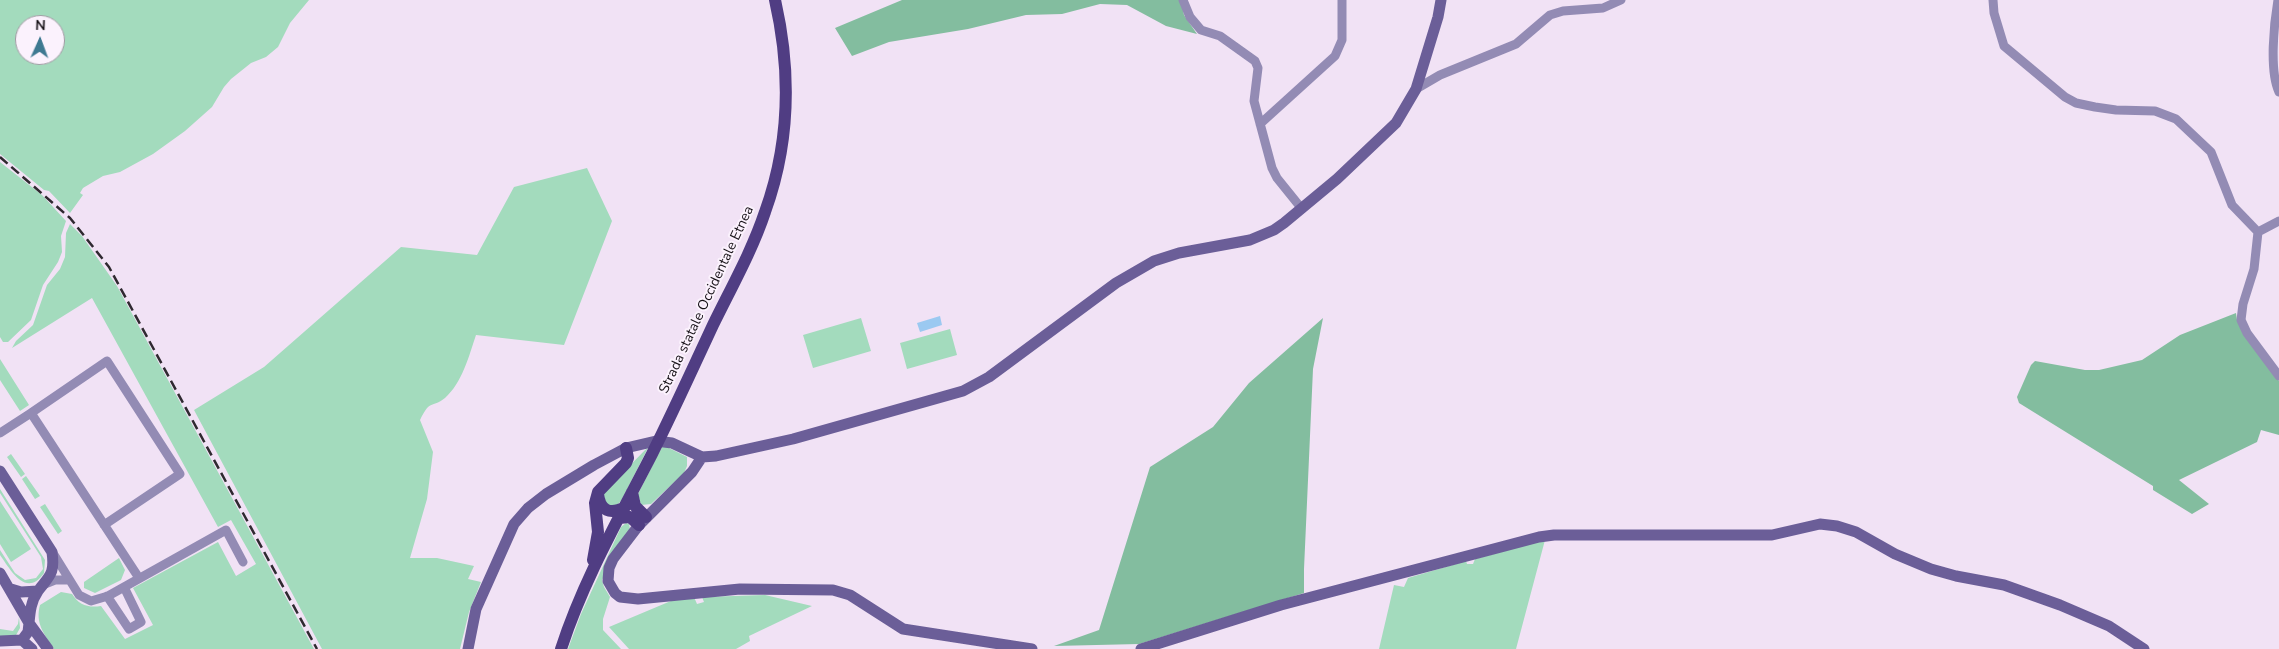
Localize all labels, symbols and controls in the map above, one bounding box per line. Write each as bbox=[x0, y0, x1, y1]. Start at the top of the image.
north arrow bbox=[15, 15, 65, 65]
text: N bbox=[35, 16, 46, 35]
street label: Strada statale Occidentale Etnea bbox=[656, 204, 758, 396]

